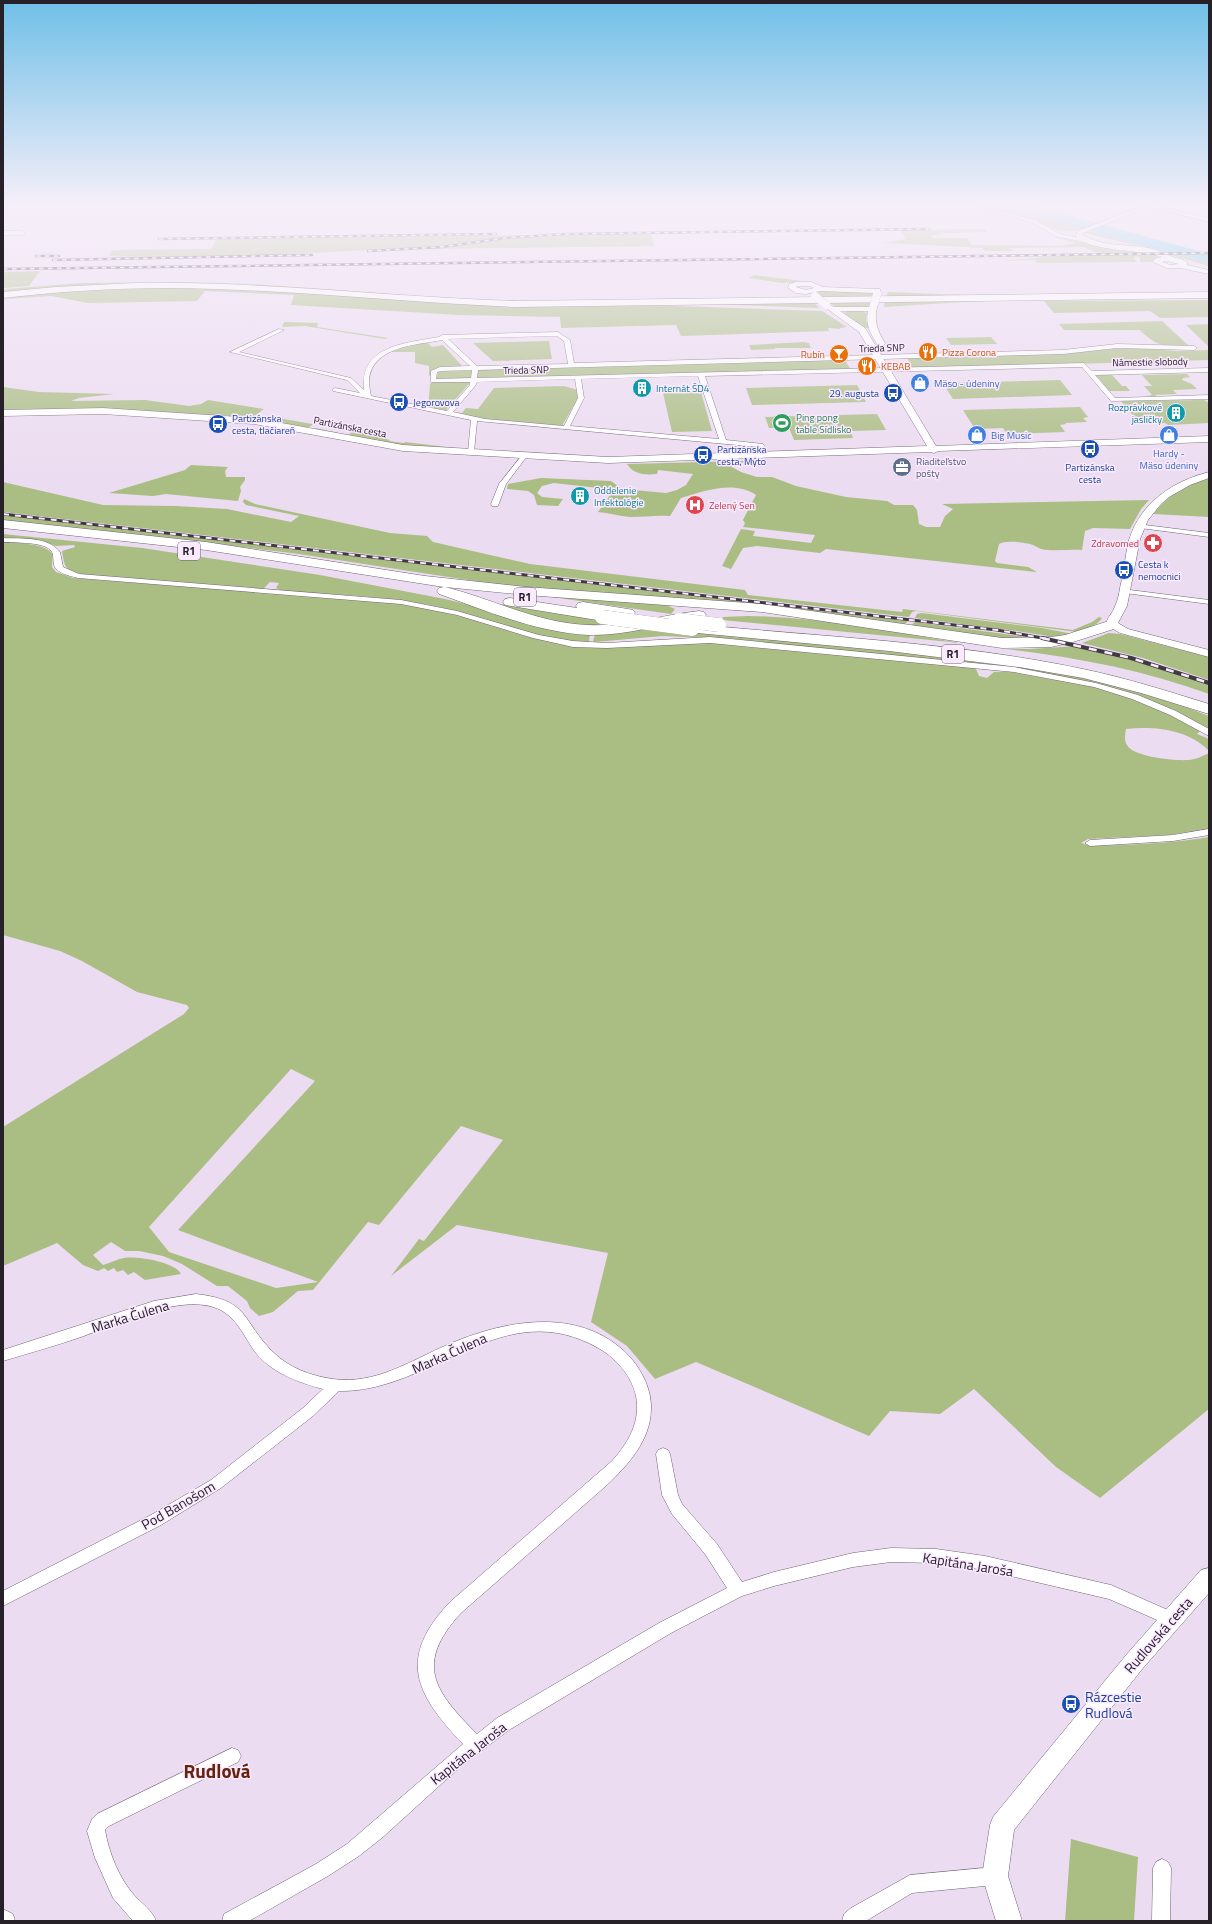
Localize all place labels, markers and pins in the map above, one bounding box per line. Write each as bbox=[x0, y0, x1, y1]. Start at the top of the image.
restaurant icon: Pizza Corona bbox=[917, 341, 939, 363]
bar icon: Rubín bbox=[828, 343, 850, 365]
place label: Pizza Corona bbox=[942, 345, 996, 360]
place label: Rubín bbox=[801, 347, 825, 362]
restaurant icon: KEBAB bbox=[856, 355, 878, 377]
place label: KEBAB bbox=[881, 359, 910, 374]
shop icon: Mäso - údeniny bbox=[909, 372, 931, 394]
place label: Mäso - údeniny bbox=[934, 376, 1000, 391]
building icon: Internát ŠD4 bbox=[631, 377, 653, 399]
place label: Internát ŠD4 bbox=[656, 381, 710, 396]
bus stop icon: 29. augusta bbox=[882, 382, 904, 404]
place label: 29. augusta bbox=[830, 386, 879, 401]
bus stop icon: Jegorovova bbox=[388, 391, 410, 413]
place label: Jegorovova bbox=[413, 395, 460, 410]
place label: Rozprávkové jasličky bbox=[1108, 400, 1162, 427]
building icon: Rozprávkové jasličky bbox=[1165, 402, 1187, 424]
place label: Ping pong table Sídlisko bbox=[796, 410, 851, 437]
place label: Partizánska cesta, tlačiareň bbox=[232, 411, 295, 438]
sports icon: Ping pong table Sídlisko bbox=[771, 412, 793, 434]
bus stop icon: Partizánska cesta, tlačiareň bbox=[207, 413, 229, 435]
shop icon: Big Music bbox=[966, 424, 988, 446]
shop icon: Hardy - Mäso údeniny bbox=[1158, 424, 1180, 446]
place label: Big Music bbox=[991, 428, 1032, 443]
bus stop icon: Partizánska cesta bbox=[1079, 438, 1101, 460]
place label: Partizánska cesta, Mýto bbox=[717, 442, 766, 469]
bus stop icon: Partizánska cesta, Mýto bbox=[692, 444, 714, 466]
place label: Hardy - Mäso údeniny bbox=[1140, 446, 1199, 473]
place label: Riaditeľstvo pošty bbox=[916, 454, 966, 481]
office icon: Riaditeľstvo pošty bbox=[891, 456, 913, 478]
place label: Partizánska cesta bbox=[1065, 460, 1115, 487]
place label: Oddelenie Infektológie bbox=[594, 483, 644, 510]
building icon: Oddelenie Infektológie bbox=[569, 485, 591, 507]
hospital icon: Zelený Sen bbox=[684, 494, 706, 516]
place label: Zelený Sen bbox=[709, 498, 755, 513]
pharmacy icon: Zdravomed bbox=[1142, 532, 1164, 554]
place label: Zdravomed bbox=[1091, 536, 1139, 551]
place label: Cesta k nemocnici bbox=[1138, 557, 1181, 584]
bus stop icon: Cesta k nemocnici bbox=[1113, 559, 1135, 581]
place label: Rázcestie Rudlová bbox=[1085, 1686, 1142, 1723]
bus stop icon: Rázcestie Rudlová bbox=[1060, 1693, 1082, 1715]

